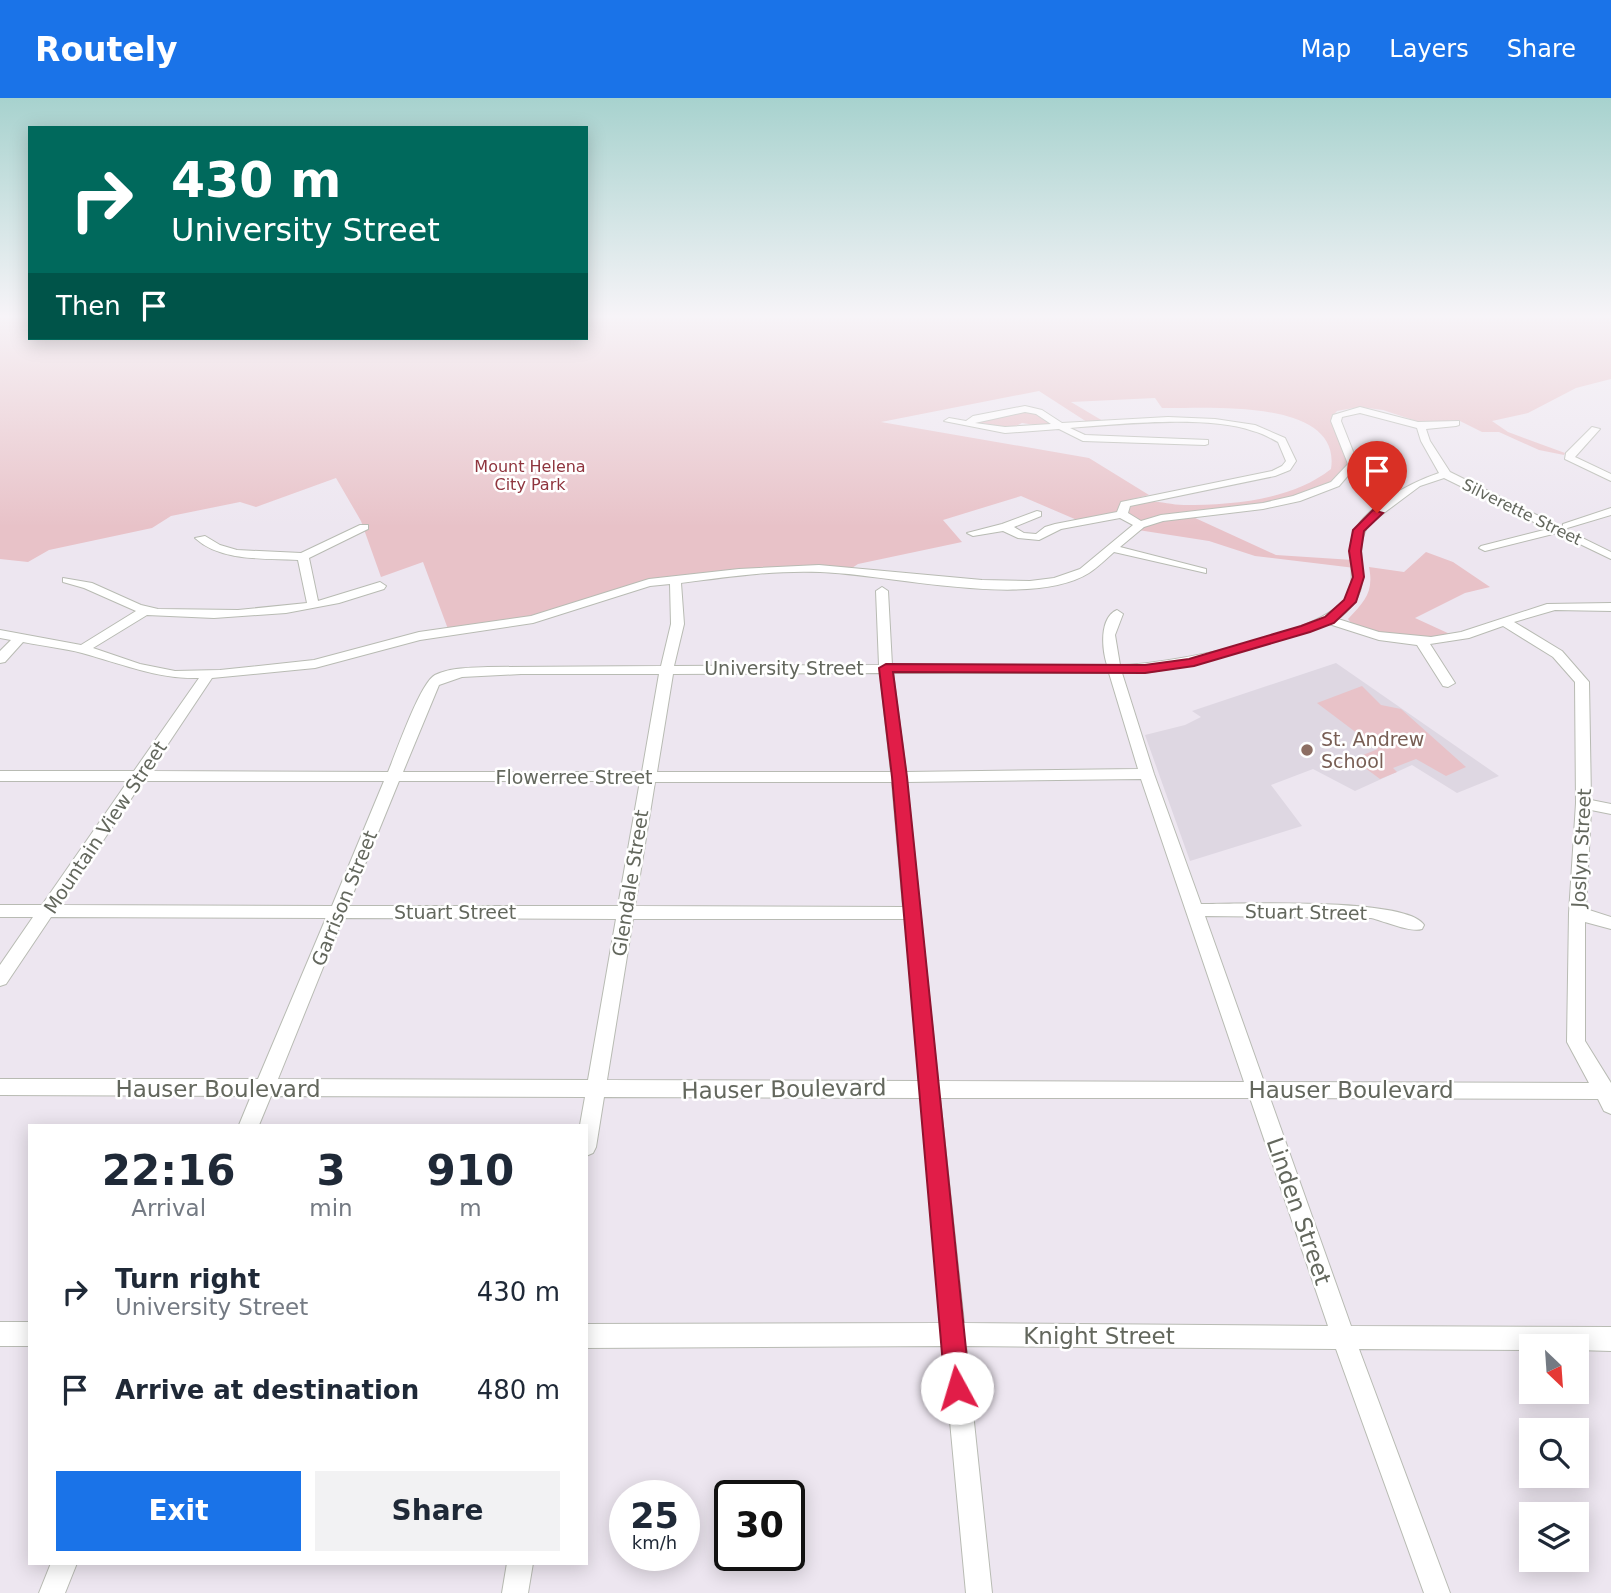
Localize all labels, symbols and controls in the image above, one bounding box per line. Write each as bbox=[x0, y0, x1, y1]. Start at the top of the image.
text: Routely bbox=[35, 30, 178, 69]
text: Map bbox=[1301, 35, 1351, 63]
text: Layers bbox=[1389, 35, 1469, 63]
text: Share bbox=[1507, 35, 1576, 63]
text: 430 m bbox=[171, 152, 341, 209]
icon: right bbox=[56, 154, 147, 245]
text: University Street bbox=[171, 211, 440, 249]
icon: arrive bbox=[135, 287, 173, 325]
text: Then bbox=[56, 291, 121, 321]
pin bbox=[1347, 441, 1407, 513]
icon: arrive bbox=[1358, 452, 1396, 490]
park label: Mount Helena City Park bbox=[474, 457, 586, 494]
street label: Silverette Street bbox=[1459, 475, 1585, 549]
street label: University Street bbox=[704, 657, 864, 679]
place label: St. Andrew School bbox=[1321, 728, 1424, 772]
street label: Mountain View Street bbox=[39, 737, 171, 917]
marker: St. Andrew School bbox=[1299, 742, 1315, 758]
street label: Flowerree Street bbox=[495, 766, 653, 788]
street label: Joslyn Street bbox=[1567, 788, 1595, 909]
street label: Glendale Street bbox=[608, 808, 652, 958]
street label: Garrison Street bbox=[307, 827, 381, 969]
street label: Stuart Street bbox=[1245, 900, 1367, 924]
street label: Stuart Street bbox=[394, 901, 516, 923]
street label: Hauser Boulevard bbox=[681, 1074, 887, 1104]
street label: Hauser Boulevard bbox=[115, 1076, 321, 1102]
street label: Hauser Boulevard bbox=[1248, 1077, 1454, 1103]
street label: Linden Street bbox=[1262, 1134, 1336, 1288]
text: 22:16 bbox=[102, 1146, 236, 1195]
text: 3 bbox=[316, 1146, 346, 1195]
text: 910 bbox=[427, 1146, 514, 1195]
text: Arrival bbox=[131, 1195, 206, 1221]
text: min bbox=[309, 1195, 353, 1221]
text: m bbox=[459, 1195, 482, 1221]
text: Turn right bbox=[115, 1264, 260, 1294]
icon: right bbox=[56, 1273, 94, 1311]
text: 430 m bbox=[477, 1277, 560, 1307]
text: University Street bbox=[115, 1294, 308, 1320]
street label: Knight Street bbox=[1023, 1323, 1175, 1349]
north arrow bbox=[1519, 1334, 1589, 1404]
map controls bbox=[1519, 1334, 1589, 1572]
position arrow bbox=[920, 1351, 994, 1425]
icon: arrive bbox=[56, 1371, 94, 1409]
text: Arrive at destination bbox=[115, 1375, 419, 1405]
text: 480 m bbox=[477, 1375, 560, 1405]
button: search bbox=[1519, 1418, 1589, 1488]
button: Exit bbox=[56, 1471, 301, 1551]
button: Share bbox=[315, 1471, 560, 1551]
speed limit sign: 30 bbox=[714, 1480, 805, 1571]
text: 25 bbox=[630, 1496, 679, 1536]
button: layers bbox=[1519, 1502, 1589, 1572]
text: km/h bbox=[632, 1532, 677, 1553]

